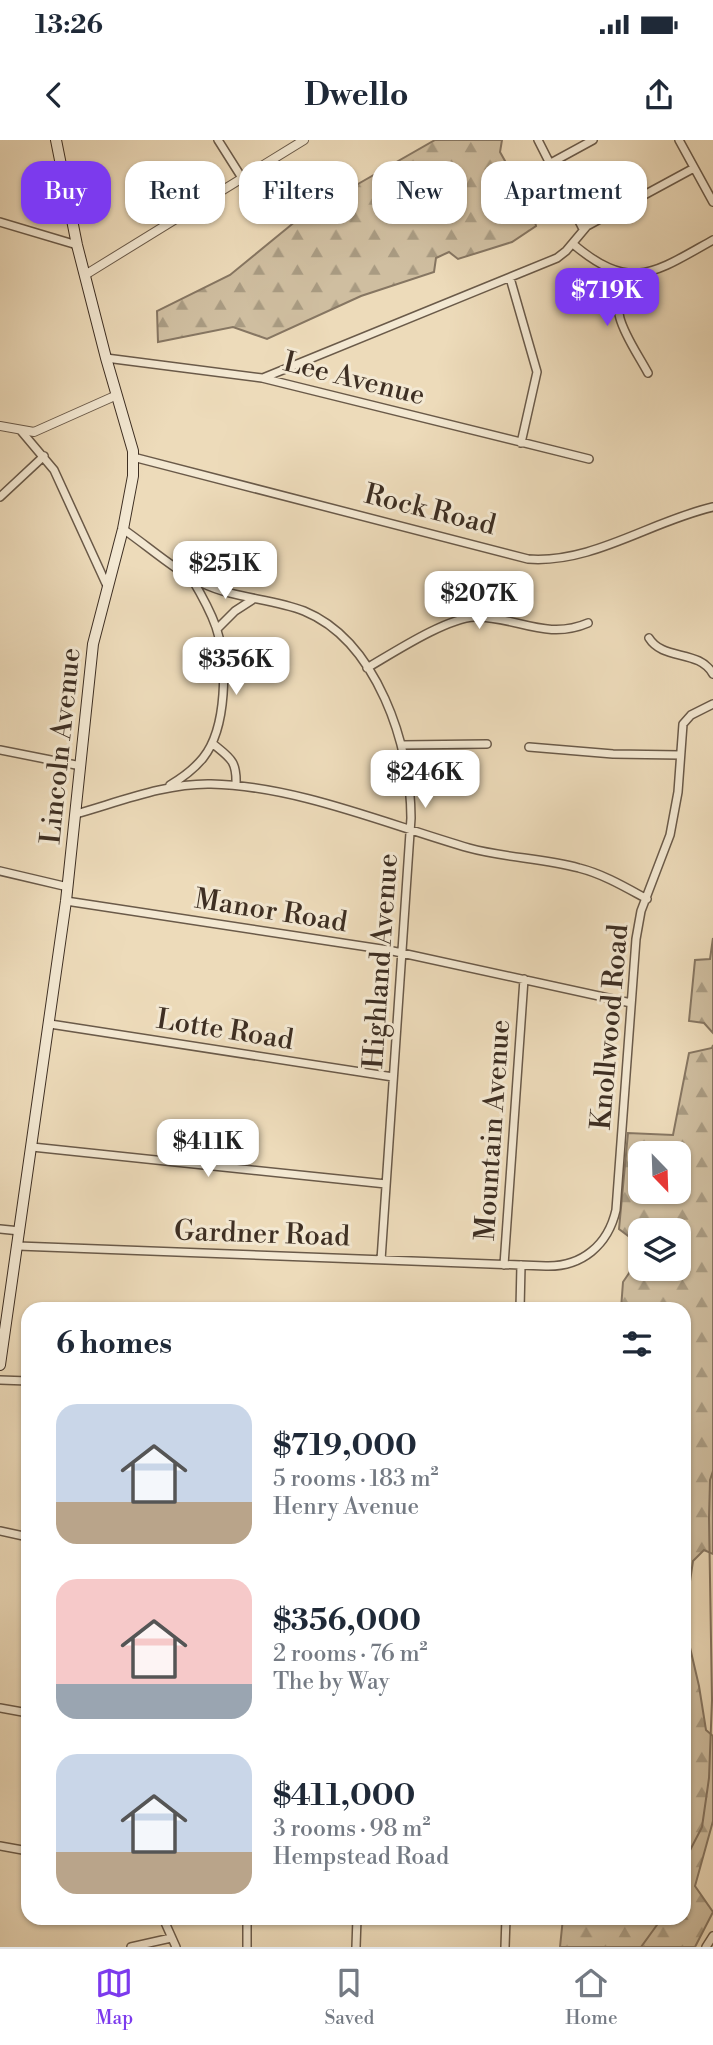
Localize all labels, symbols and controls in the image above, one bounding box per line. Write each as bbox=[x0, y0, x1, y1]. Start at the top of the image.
text: 13:26 bbox=[35, 9, 103, 41]
text: Dwello bbox=[304, 75, 409, 115]
icon: back bbox=[35, 76, 73, 114]
icon: share bbox=[640, 76, 678, 114]
chip: Buy bbox=[21, 161, 111, 224]
chip: Rent bbox=[125, 161, 225, 224]
chip: Filters bbox=[239, 161, 358, 224]
chip: New bbox=[372, 161, 467, 224]
chip: Apartment bbox=[481, 161, 647, 224]
pin: $719K bbox=[558, 268, 656, 328]
text: $719K bbox=[571, 277, 643, 305]
street label: Lee Avenue bbox=[279, 344, 429, 414]
street label: Rock Road bbox=[361, 477, 499, 543]
pin: $251K bbox=[176, 542, 274, 601]
text: $251K bbox=[189, 550, 261, 578]
pin: $207K bbox=[430, 572, 528, 631]
text: $207K bbox=[441, 580, 517, 608]
pin: $356K bbox=[187, 638, 285, 697]
street label: Lincoln Avenue bbox=[33, 646, 89, 846]
text: $356K bbox=[199, 646, 273, 674]
pin: $246K bbox=[376, 750, 474, 810]
text: $246K bbox=[387, 759, 463, 787]
street label: Highland Avenue bbox=[356, 852, 406, 1070]
street label: Manor Road bbox=[192, 882, 350, 940]
street label: Knollwood Road bbox=[584, 923, 636, 1131]
street label: Lotte Road bbox=[154, 1002, 296, 1058]
street label: Mountain Avenue bbox=[468, 1018, 518, 1242]
pin: $411K bbox=[159, 1119, 257, 1179]
text: $411K bbox=[173, 1128, 243, 1156]
north arrow bbox=[628, 1141, 691, 1204]
map controls bbox=[628, 1141, 691, 1281]
street label: Gardner Road bbox=[173, 1213, 351, 1255]
button: layers bbox=[628, 1218, 691, 1281]
text: 6 homes bbox=[56, 1325, 172, 1363]
icon: filters bbox=[618, 1325, 656, 1363]
text: $719,000 bbox=[273, 1427, 417, 1465]
icon: home bbox=[112, 1432, 196, 1516]
text: 5 rooms · 183 m² bbox=[273, 1465, 439, 1493]
text: Henry Avenue bbox=[273, 1493, 419, 1521]
text: $356,000 bbox=[273, 1602, 421, 1640]
icon: home bbox=[112, 1607, 196, 1691]
text: 2 rooms · 76 m² bbox=[273, 1640, 428, 1668]
text: The by Way bbox=[273, 1668, 390, 1696]
text: $411,000 bbox=[273, 1777, 415, 1815]
icon: home bbox=[112, 1782, 196, 1866]
text: 3 rooms · 98 m² bbox=[273, 1815, 430, 1843]
text: Hempstead Road bbox=[273, 1843, 449, 1871]
tab: Map bbox=[95, 1964, 133, 2030]
tab: Saved bbox=[324, 1964, 374, 2030]
tab: Home bbox=[565, 1964, 617, 2030]

